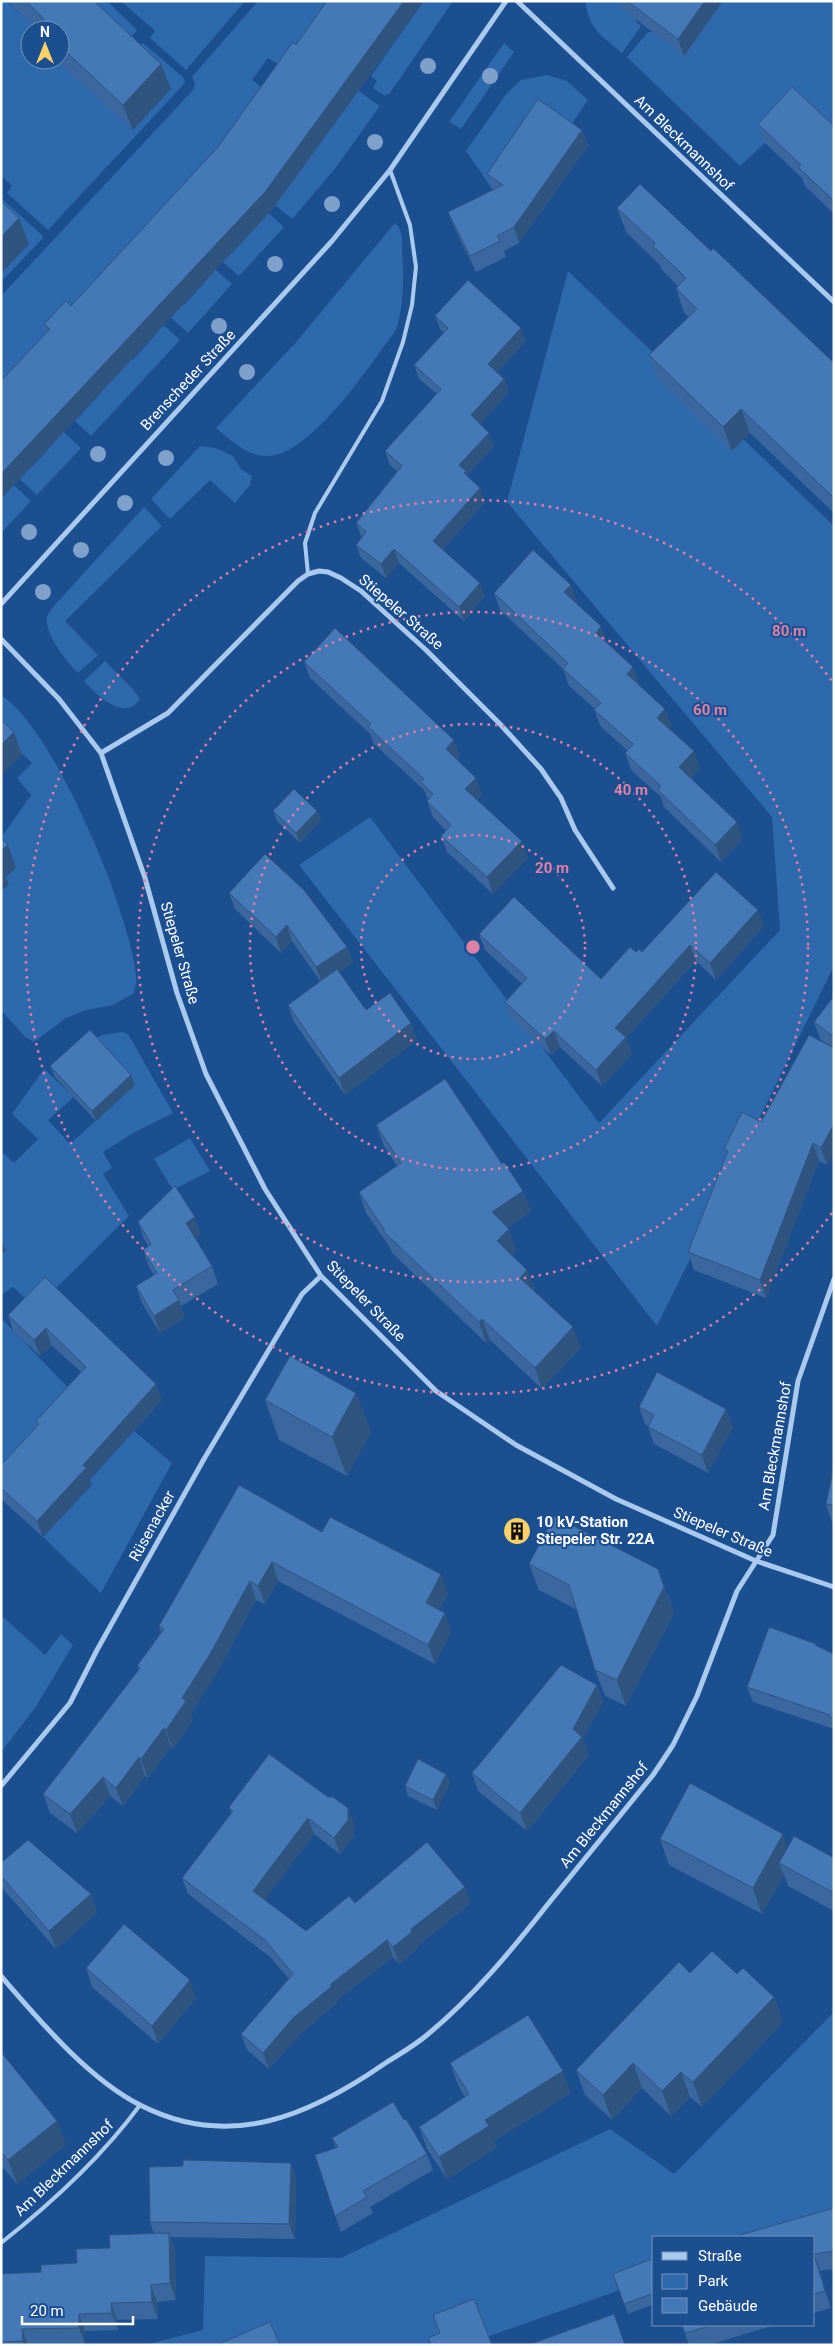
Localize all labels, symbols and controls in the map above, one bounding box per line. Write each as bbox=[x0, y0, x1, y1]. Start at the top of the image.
north arrow bbox=[20, 20, 70, 70]
text: N bbox=[40, 24, 50, 40]
street label: Am Bleckmannshof bbox=[631, 91, 738, 195]
street label: Brenscheder Straße bbox=[137, 326, 239, 434]
street label: Stiepeler Straße bbox=[355, 570, 447, 654]
text: 80 m bbox=[772, 622, 806, 640]
text: 60 m bbox=[693, 701, 727, 719]
text: 40 m bbox=[614, 781, 648, 799]
text: 20 m bbox=[535, 859, 569, 877]
street label: Stiepeler Straße bbox=[157, 900, 203, 1006]
centre of rings bbox=[464, 938, 482, 956]
street label: Stiepeler Straße bbox=[323, 1257, 409, 1345]
street label: Am Bleckmannshof bbox=[755, 1379, 795, 1512]
street label: Rüsenacker bbox=[125, 1488, 179, 1564]
street label: Stiepeler Straße bbox=[671, 1503, 775, 1561]
place label: 10 kV-Station Stiepeler Str. 22A bbox=[536, 1513, 655, 1548]
building icon: 10 kV-Station Stiepeler Str. 22A bbox=[502, 1516, 532, 1546]
street label: Am Bleckmannshof bbox=[556, 1758, 653, 1871]
street label: Am Bleckmannshof bbox=[11, 2116, 118, 2220]
legend bbox=[652, 2236, 815, 2326]
text: Straße bbox=[698, 2247, 742, 2265]
text: Park bbox=[698, 2272, 729, 2290]
scale bar bbox=[22, 2294, 134, 2326]
text: Gebäude bbox=[698, 2297, 757, 2315]
text: 20 m bbox=[30, 2302, 64, 2320]

